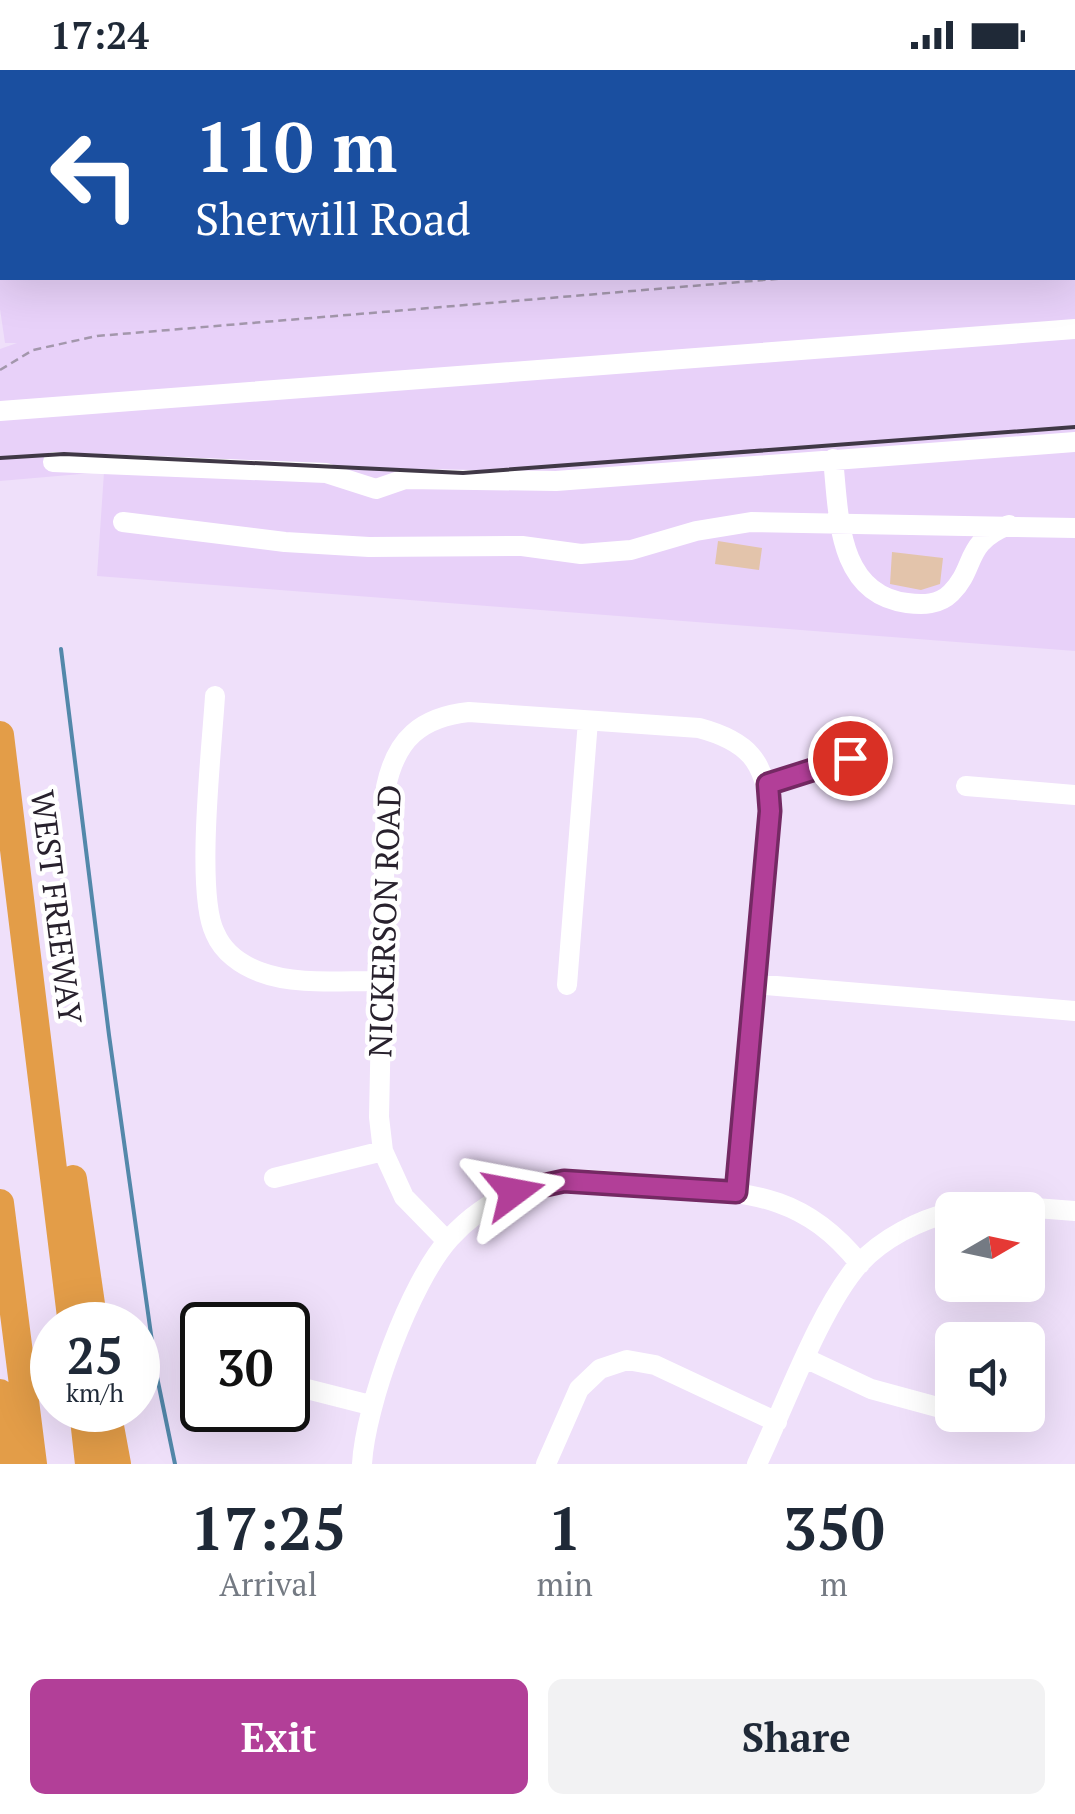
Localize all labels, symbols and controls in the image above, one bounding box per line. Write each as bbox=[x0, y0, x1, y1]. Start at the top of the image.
text: 17:24 bbox=[50, 10, 149, 60]
text: 110 m bbox=[195, 99, 397, 192]
icon: left bbox=[30, 110, 160, 240]
text: Sherwill Road bbox=[195, 188, 471, 248]
pin bbox=[808, 716, 893, 801]
icon: arrive bbox=[823, 731, 878, 786]
street label: NICKERSON ROAD bbox=[358, 784, 410, 1058]
street label: WEST FREEWAY bbox=[22, 788, 92, 1026]
position arrow bbox=[462, 1140, 566, 1244]
north arrow bbox=[935, 1192, 1045, 1302]
map controls bbox=[935, 1192, 1045, 1432]
speed limit sign: 30 bbox=[180, 1302, 310, 1432]
text: 25 bbox=[67, 1322, 123, 1388]
button: sound bbox=[935, 1322, 1045, 1432]
text: km/h bbox=[66, 1376, 124, 1409]
text: 17:25 bbox=[190, 1488, 346, 1567]
text: 1 bbox=[548, 1488, 582, 1567]
text: 350 bbox=[783, 1488, 885, 1567]
text: Arrival bbox=[219, 1563, 317, 1605]
text: min bbox=[537, 1563, 593, 1605]
text: m bbox=[820, 1563, 848, 1605]
button: Exit bbox=[30, 1679, 528, 1794]
button: Share bbox=[548, 1679, 1045, 1794]

